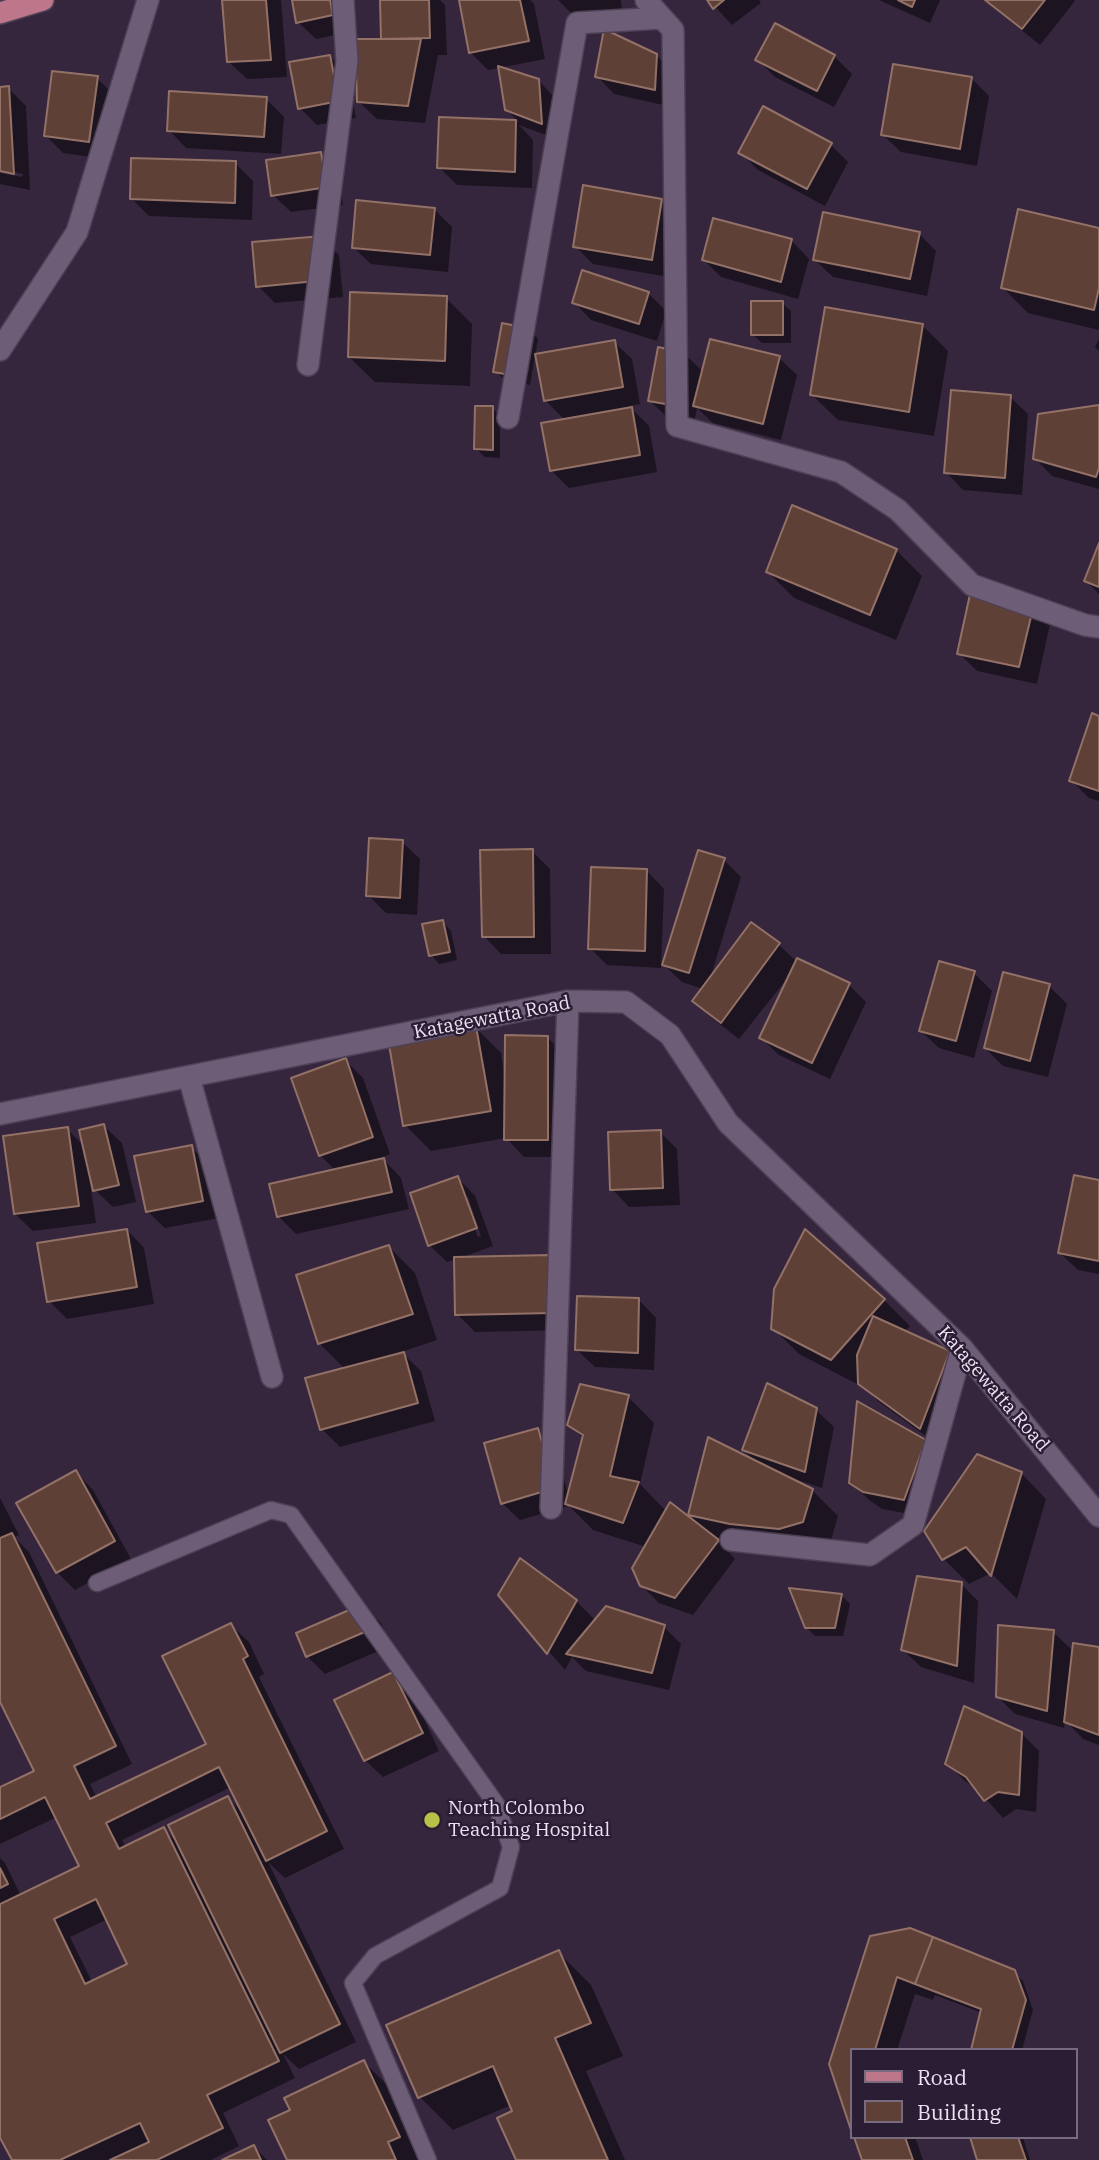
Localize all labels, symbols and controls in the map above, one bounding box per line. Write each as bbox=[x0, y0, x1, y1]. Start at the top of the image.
street label: Katagewatta Road bbox=[412, 992, 572, 1044]
street label: Katagewatta Road bbox=[932, 1322, 1054, 1456]
place label: North Colombo Teaching Hospital bbox=[448, 1798, 610, 1842]
marker: North Colombo Teaching Hospital bbox=[422, 1810, 442, 1830]
legend bbox=[850, 2048, 1078, 2139]
text: Road bbox=[917, 2063, 967, 2091]
text: Building bbox=[917, 2098, 1001, 2126]

